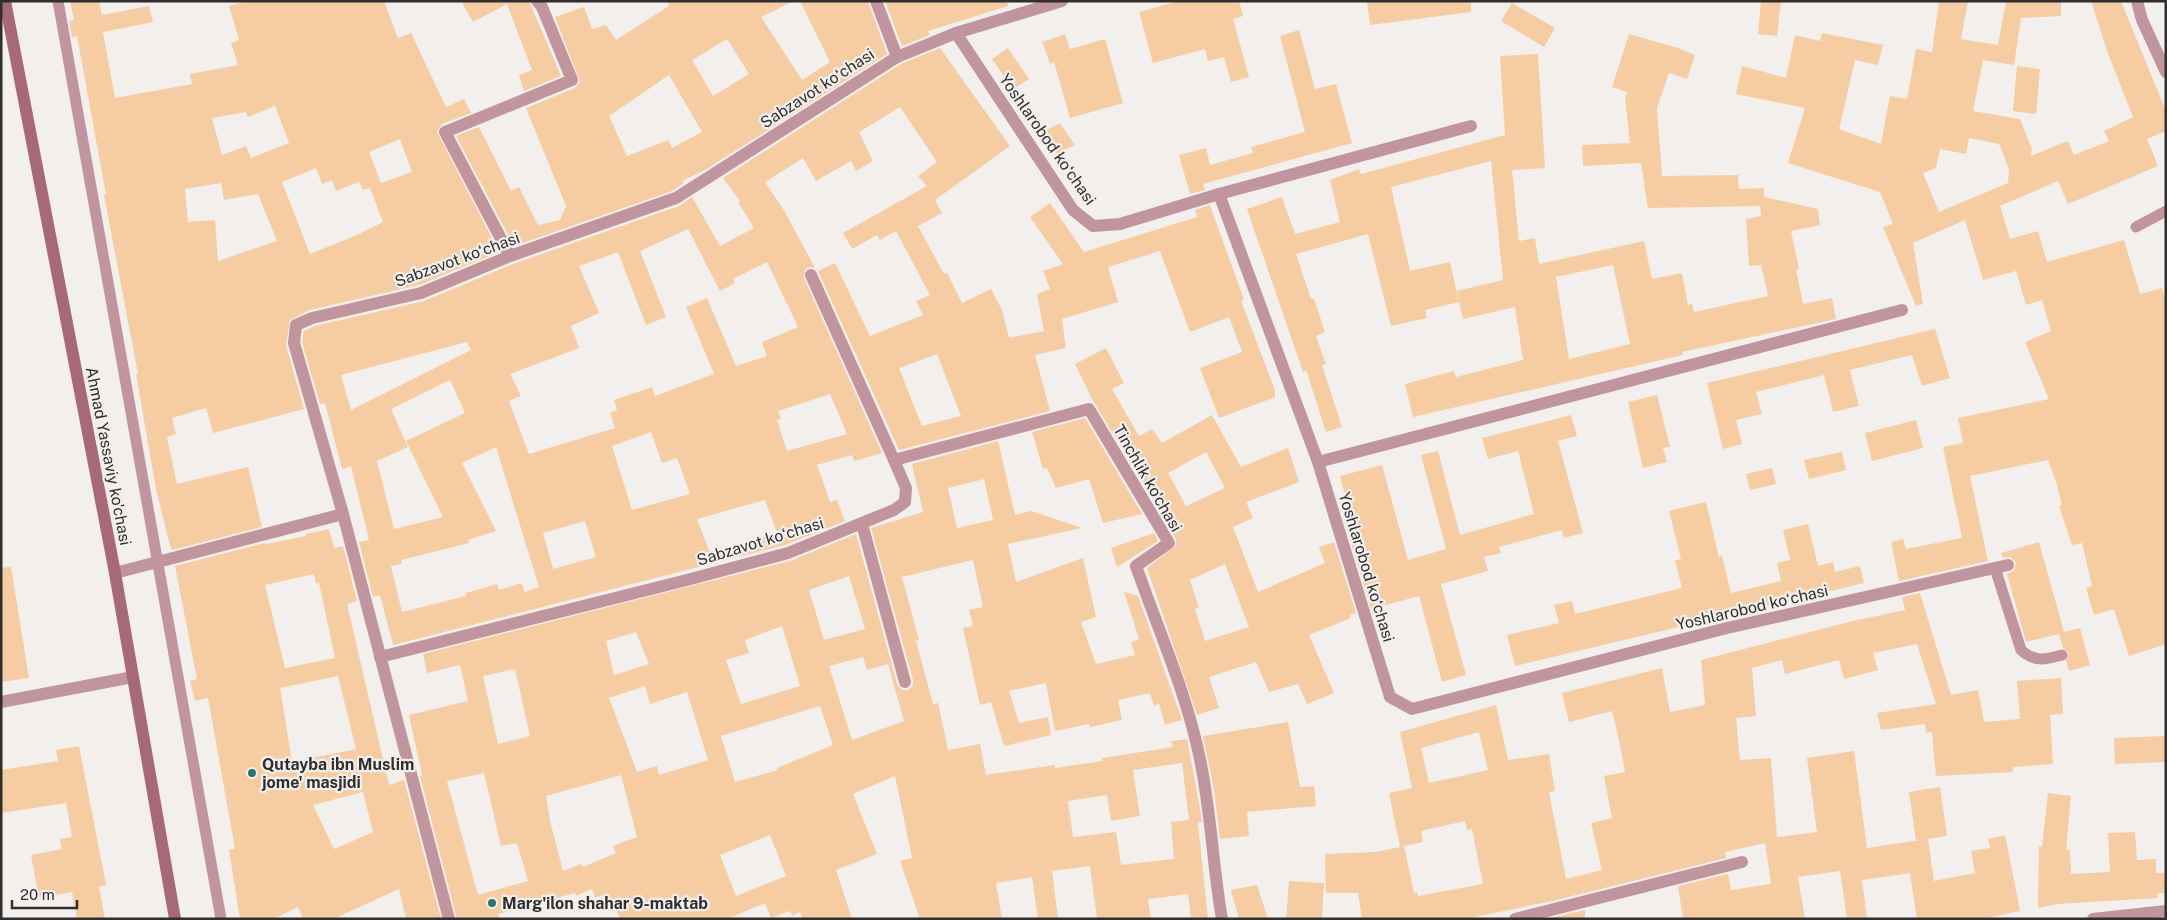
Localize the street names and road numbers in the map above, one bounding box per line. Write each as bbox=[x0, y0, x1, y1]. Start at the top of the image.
street label: Sabzavot koʻchasi bbox=[757, 45, 878, 132]
street label: Yoshlarobod koʻchasi bbox=[995, 70, 1100, 208]
street label: Sabzavot koʻchasi bbox=[392, 228, 522, 291]
street label: Ahmad Yassaviy ko'chasi bbox=[82, 365, 135, 547]
street label: Tinchlik ko'chasi bbox=[1109, 421, 1186, 535]
street label: Yoshlarobod koʻchasi bbox=[1335, 490, 1398, 644]
street label: Sabzavot koʻchasi bbox=[694, 513, 826, 570]
street label: Yoshlarobod koʻchasi bbox=[1674, 581, 1830, 634]

